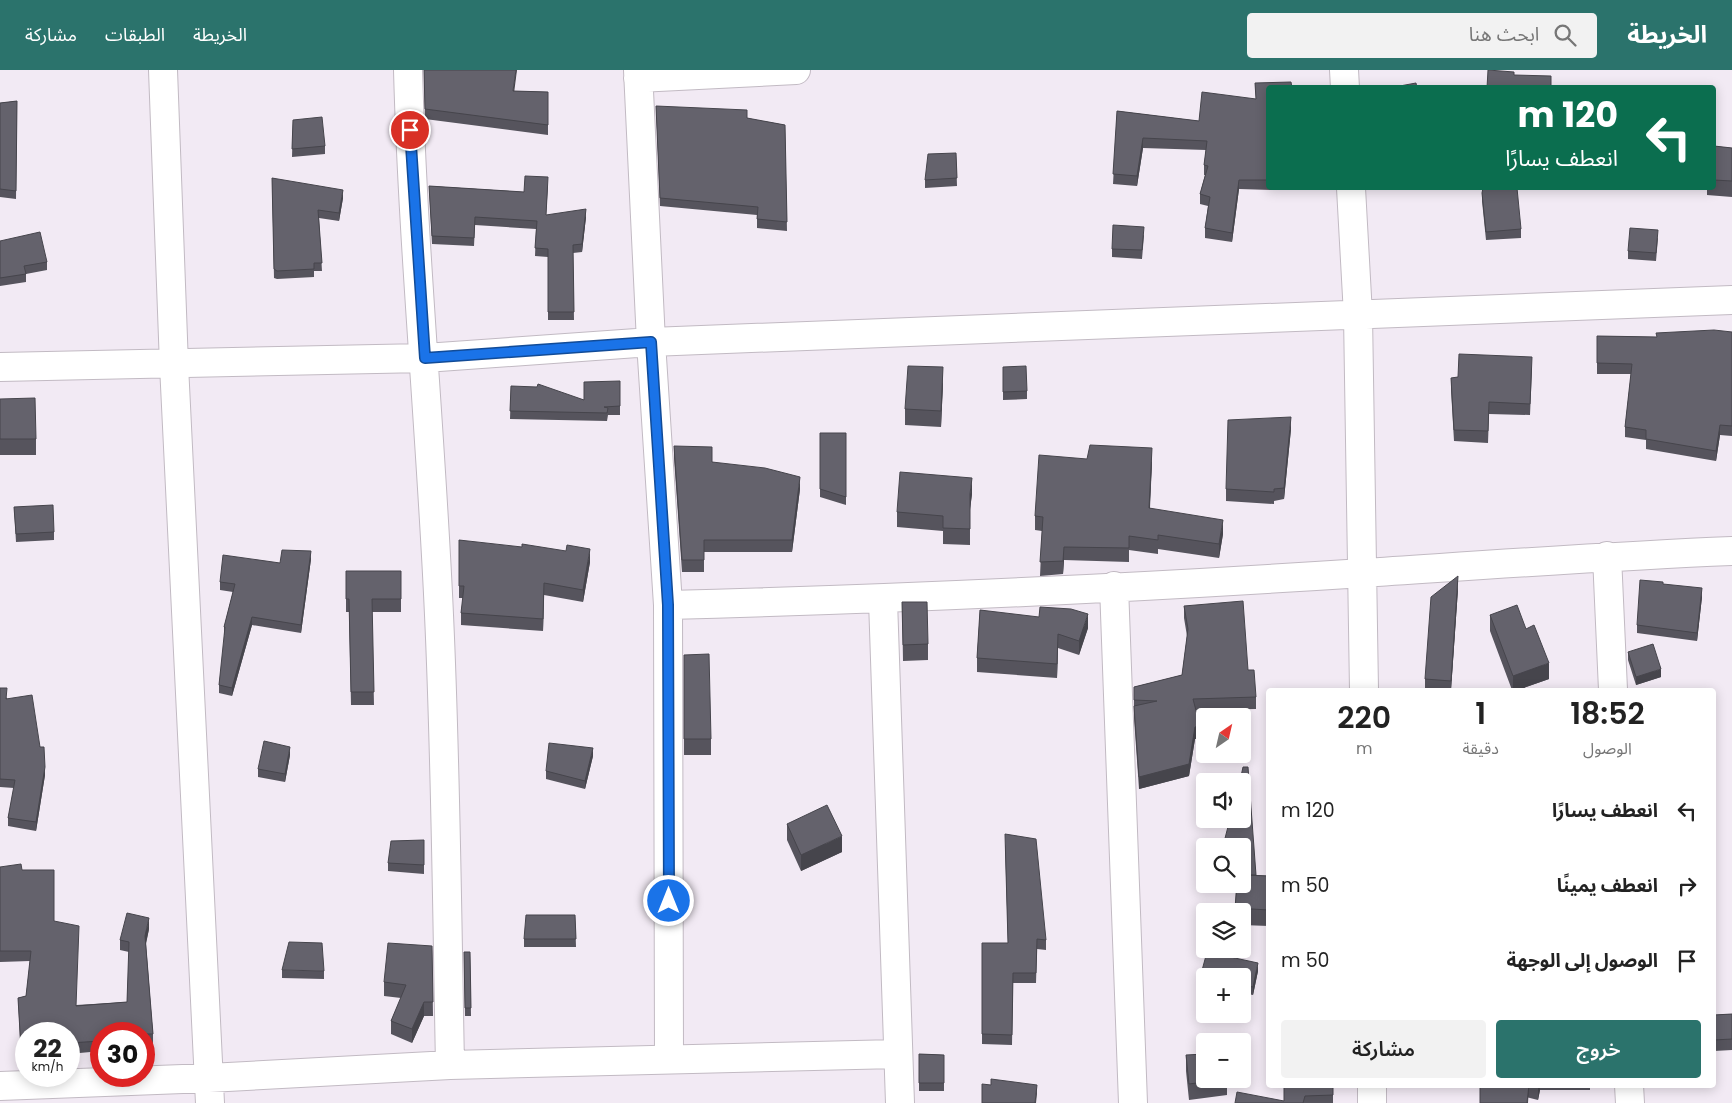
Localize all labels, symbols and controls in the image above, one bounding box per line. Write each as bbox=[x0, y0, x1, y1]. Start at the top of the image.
search box bbox=[1247, 13, 1597, 58]
text: الخريطة bbox=[1627, 18, 1707, 51]
text: ابحث هنا bbox=[1469, 21, 1539, 48]
icon: search bbox=[1551, 21, 1579, 49]
text: مشاركة bbox=[25, 22, 77, 47]
text: الطبقات bbox=[105, 22, 165, 47]
text: الخريطة bbox=[193, 22, 247, 47]
text: 120 m bbox=[1518, 90, 1618, 139]
icon: left bbox=[1636, 105, 1701, 170]
pin bbox=[389, 109, 431, 151]
icon: arrive bbox=[396, 116, 424, 144]
text: انعطف يسارًا bbox=[1505, 143, 1618, 174]
text: 1 bbox=[1475, 692, 1486, 735]
text: 18:52 bbox=[1570, 692, 1645, 735]
text: 220 bbox=[1337, 696, 1391, 739]
north arrow bbox=[1196, 708, 1251, 762]
map controls bbox=[1196, 708, 1251, 1088]
text: m bbox=[1356, 737, 1372, 760]
text: دقيقة bbox=[1462, 737, 1499, 760]
text: الوصول bbox=[1583, 737, 1632, 760]
button: sound bbox=[1196, 773, 1251, 828]
text: 120 m bbox=[1281, 797, 1335, 824]
text: انعطف يسارًا bbox=[1552, 797, 1658, 824]
icon: left bbox=[1673, 797, 1701, 825]
button: search bbox=[1196, 838, 1251, 893]
text: 50 m bbox=[1281, 872, 1330, 899]
text: انعطف يمينًا bbox=[1557, 872, 1658, 899]
icon: right bbox=[1673, 872, 1701, 900]
position arrow bbox=[642, 874, 694, 926]
button: layers bbox=[1196, 903, 1251, 958]
text: 50 m bbox=[1281, 947, 1330, 974]
text: الوصول إلى الوجهة bbox=[1506, 947, 1658, 974]
icon: arrive bbox=[1673, 947, 1701, 975]
button: + bbox=[1196, 968, 1251, 1023]
button: مشاركة bbox=[1281, 1020, 1486, 1078]
button: خروج bbox=[1496, 1020, 1701, 1078]
speed limit sign: 30 bbox=[90, 1022, 155, 1087]
text: 22 bbox=[33, 1031, 62, 1066]
button: − bbox=[1196, 1033, 1251, 1088]
text: km/h bbox=[32, 1058, 63, 1075]

